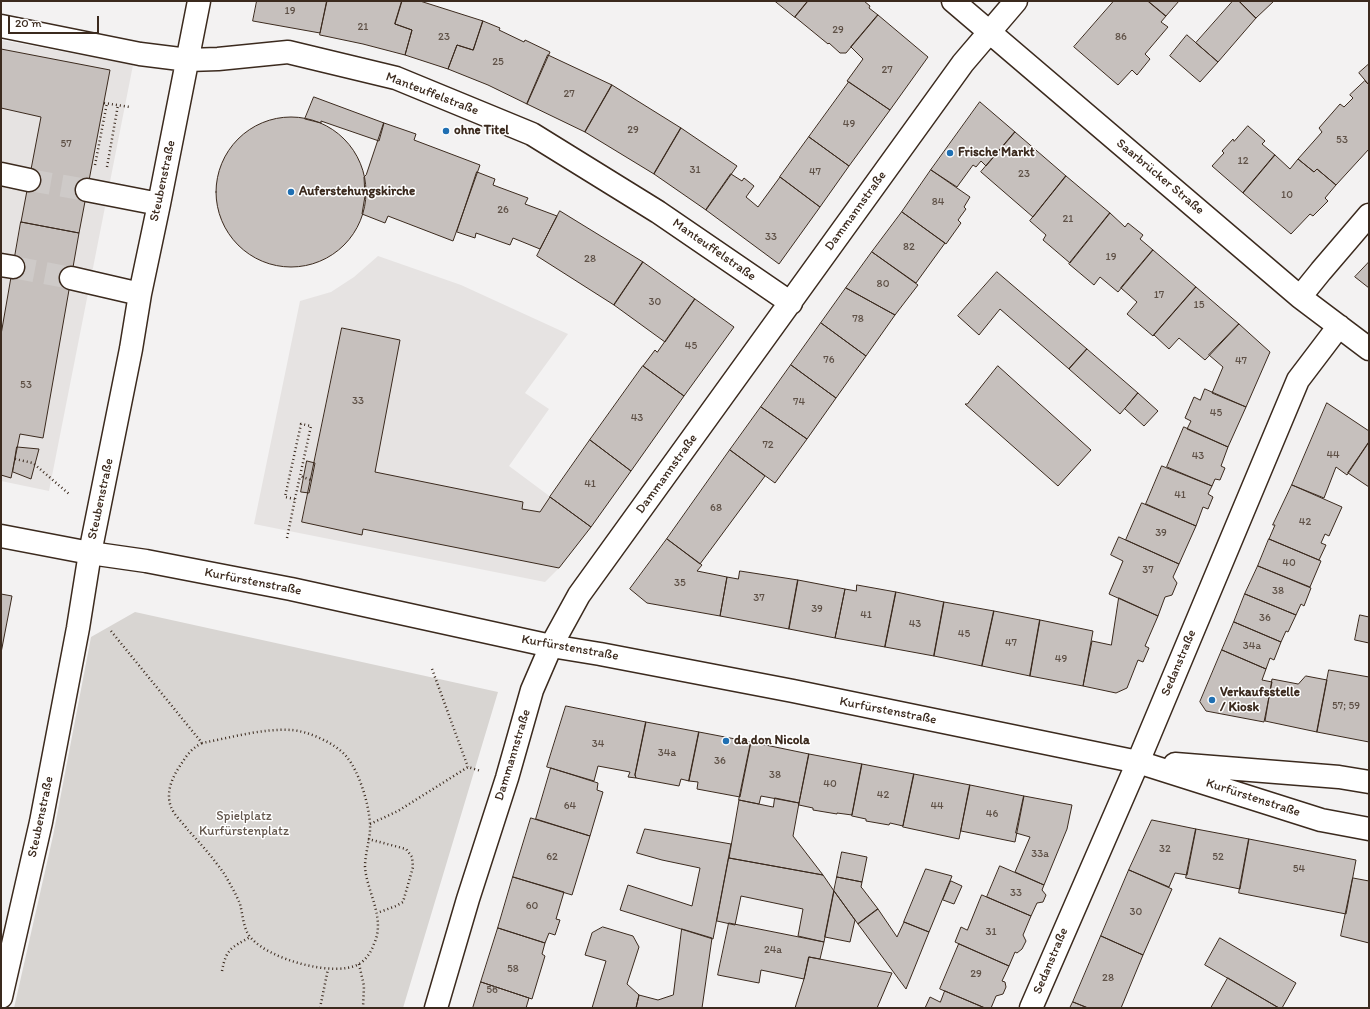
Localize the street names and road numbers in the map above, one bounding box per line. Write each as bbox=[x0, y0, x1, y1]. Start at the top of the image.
street label: Manteuffelstraße bbox=[383, 69, 481, 119]
street label: Saarbrücker Straße bbox=[1113, 136, 1207, 218]
street label: Steubenstraße bbox=[147, 139, 179, 223]
street label: Dammannstraße bbox=[822, 168, 890, 254]
street label: Manteuffelstraße bbox=[669, 215, 759, 285]
street label: Dammannstraße bbox=[633, 431, 701, 517]
street label: Steubenstraße bbox=[85, 457, 117, 541]
street label: Kurfürstenstraße bbox=[203, 565, 303, 599]
street label: Sedanstraße bbox=[1158, 627, 1200, 699]
street label: Kurfürstenstraße bbox=[520, 632, 620, 664]
street label: Kurfürstenstraße bbox=[838, 694, 938, 728]
street label: Dammannstraße bbox=[492, 707, 534, 803]
street label: Steubenstraße bbox=[25, 775, 57, 859]
street label: Kurfürstenstraße bbox=[1204, 775, 1302, 821]
street label: Sedanstraße bbox=[1030, 925, 1072, 997]

